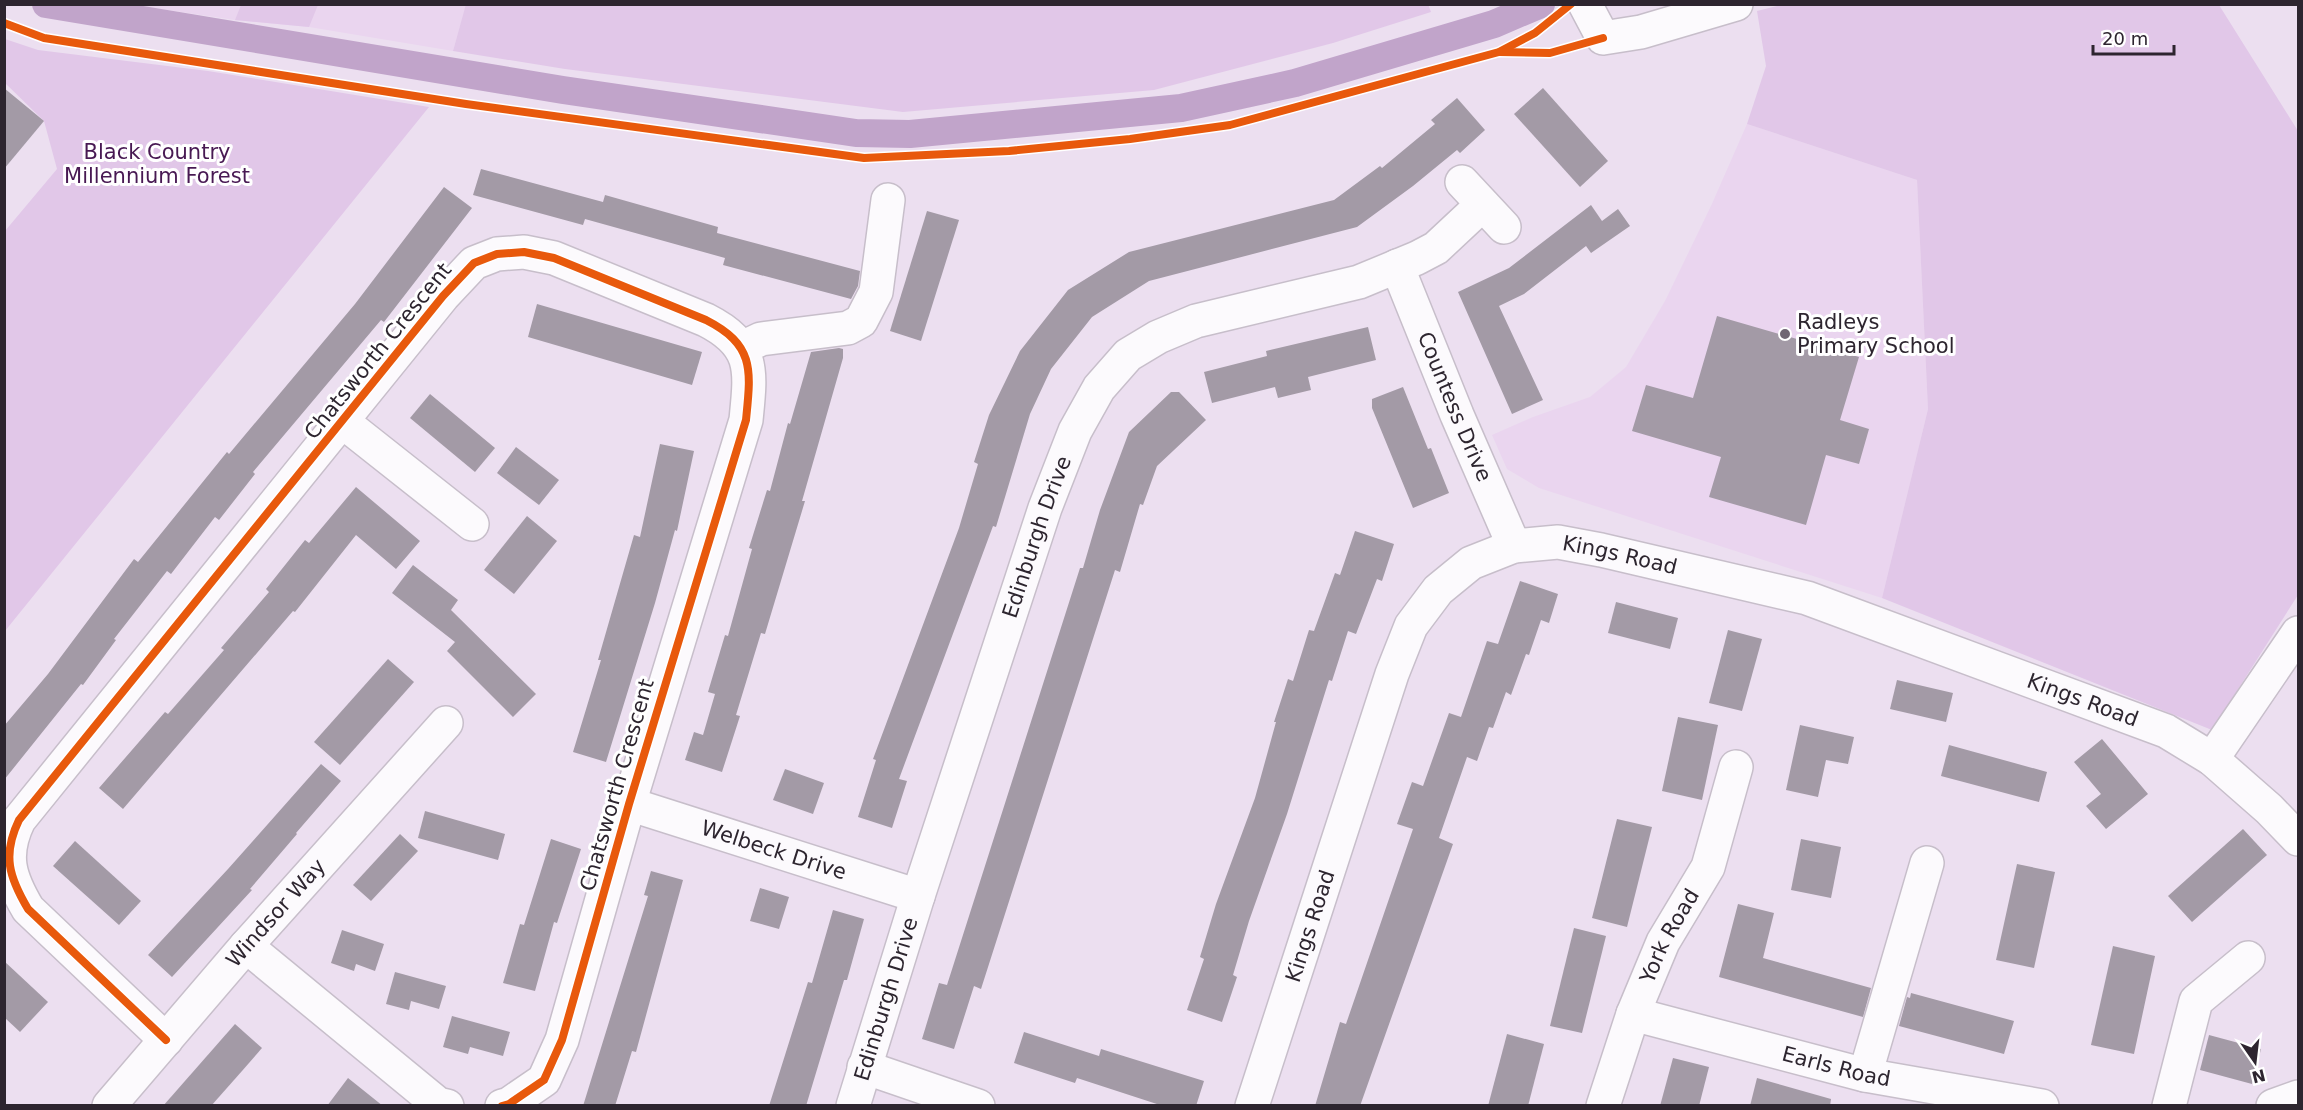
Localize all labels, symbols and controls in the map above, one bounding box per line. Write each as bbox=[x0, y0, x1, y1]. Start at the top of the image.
scale bar bbox=[2093, 18, 2174, 56]
text: 20 m bbox=[2102, 28, 2148, 49]
park label: Black Country Millennium Forest bbox=[64, 140, 250, 188]
street label: Chatsworth Crescent bbox=[300, 258, 456, 444]
place label: Radleys Primary School bbox=[1797, 310, 1955, 358]
marker: Radleys Primary School bbox=[1778, 327, 1792, 341]
street label: Countess Drive bbox=[1413, 328, 1496, 485]
street label: Edinburgh Drive bbox=[998, 452, 1076, 621]
street label: Kings Road bbox=[1561, 531, 1679, 579]
street label: Kings Road bbox=[2024, 669, 2141, 732]
street label: Chatsworth Crescent bbox=[575, 676, 659, 894]
street label: Welbeck Drive bbox=[698, 816, 849, 884]
street label: Windsor Way bbox=[221, 854, 330, 972]
street label: Kings Road bbox=[1281, 867, 1340, 985]
street label: York Road bbox=[1635, 885, 1704, 988]
street label: Edinburgh Drive bbox=[850, 914, 923, 1084]
north arrow bbox=[2225, 1032, 2285, 1092]
street label: Earls Road bbox=[1779, 1042, 1892, 1091]
text: N bbox=[2250, 1065, 2267, 1087]

